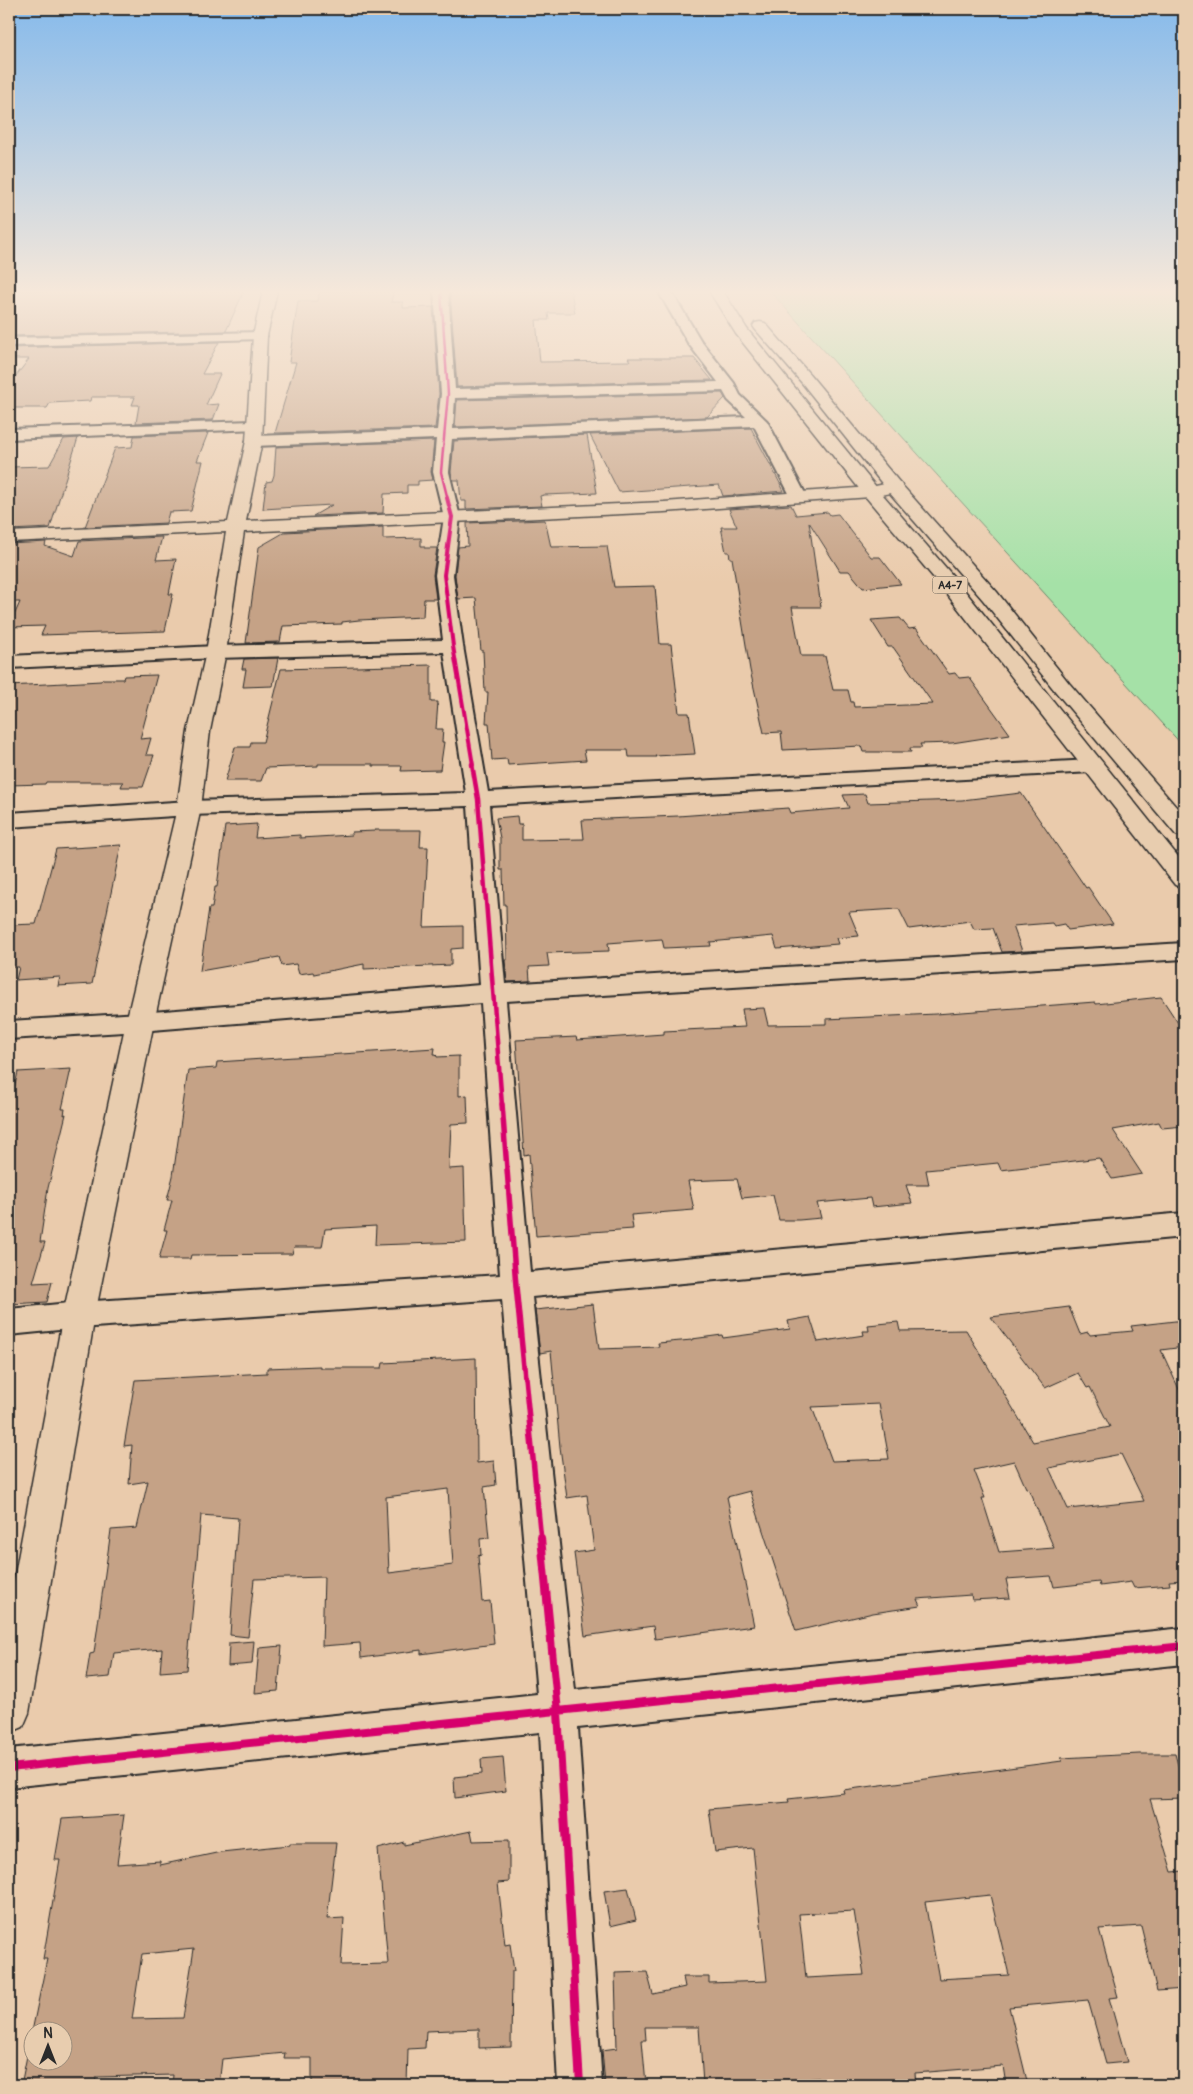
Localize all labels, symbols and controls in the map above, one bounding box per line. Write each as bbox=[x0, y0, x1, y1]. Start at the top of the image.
road number: A4-7 bbox=[932, 576, 968, 594]
north arrow bbox=[22, 2022, 72, 2072]
text: N bbox=[43, 2025, 53, 2042]

